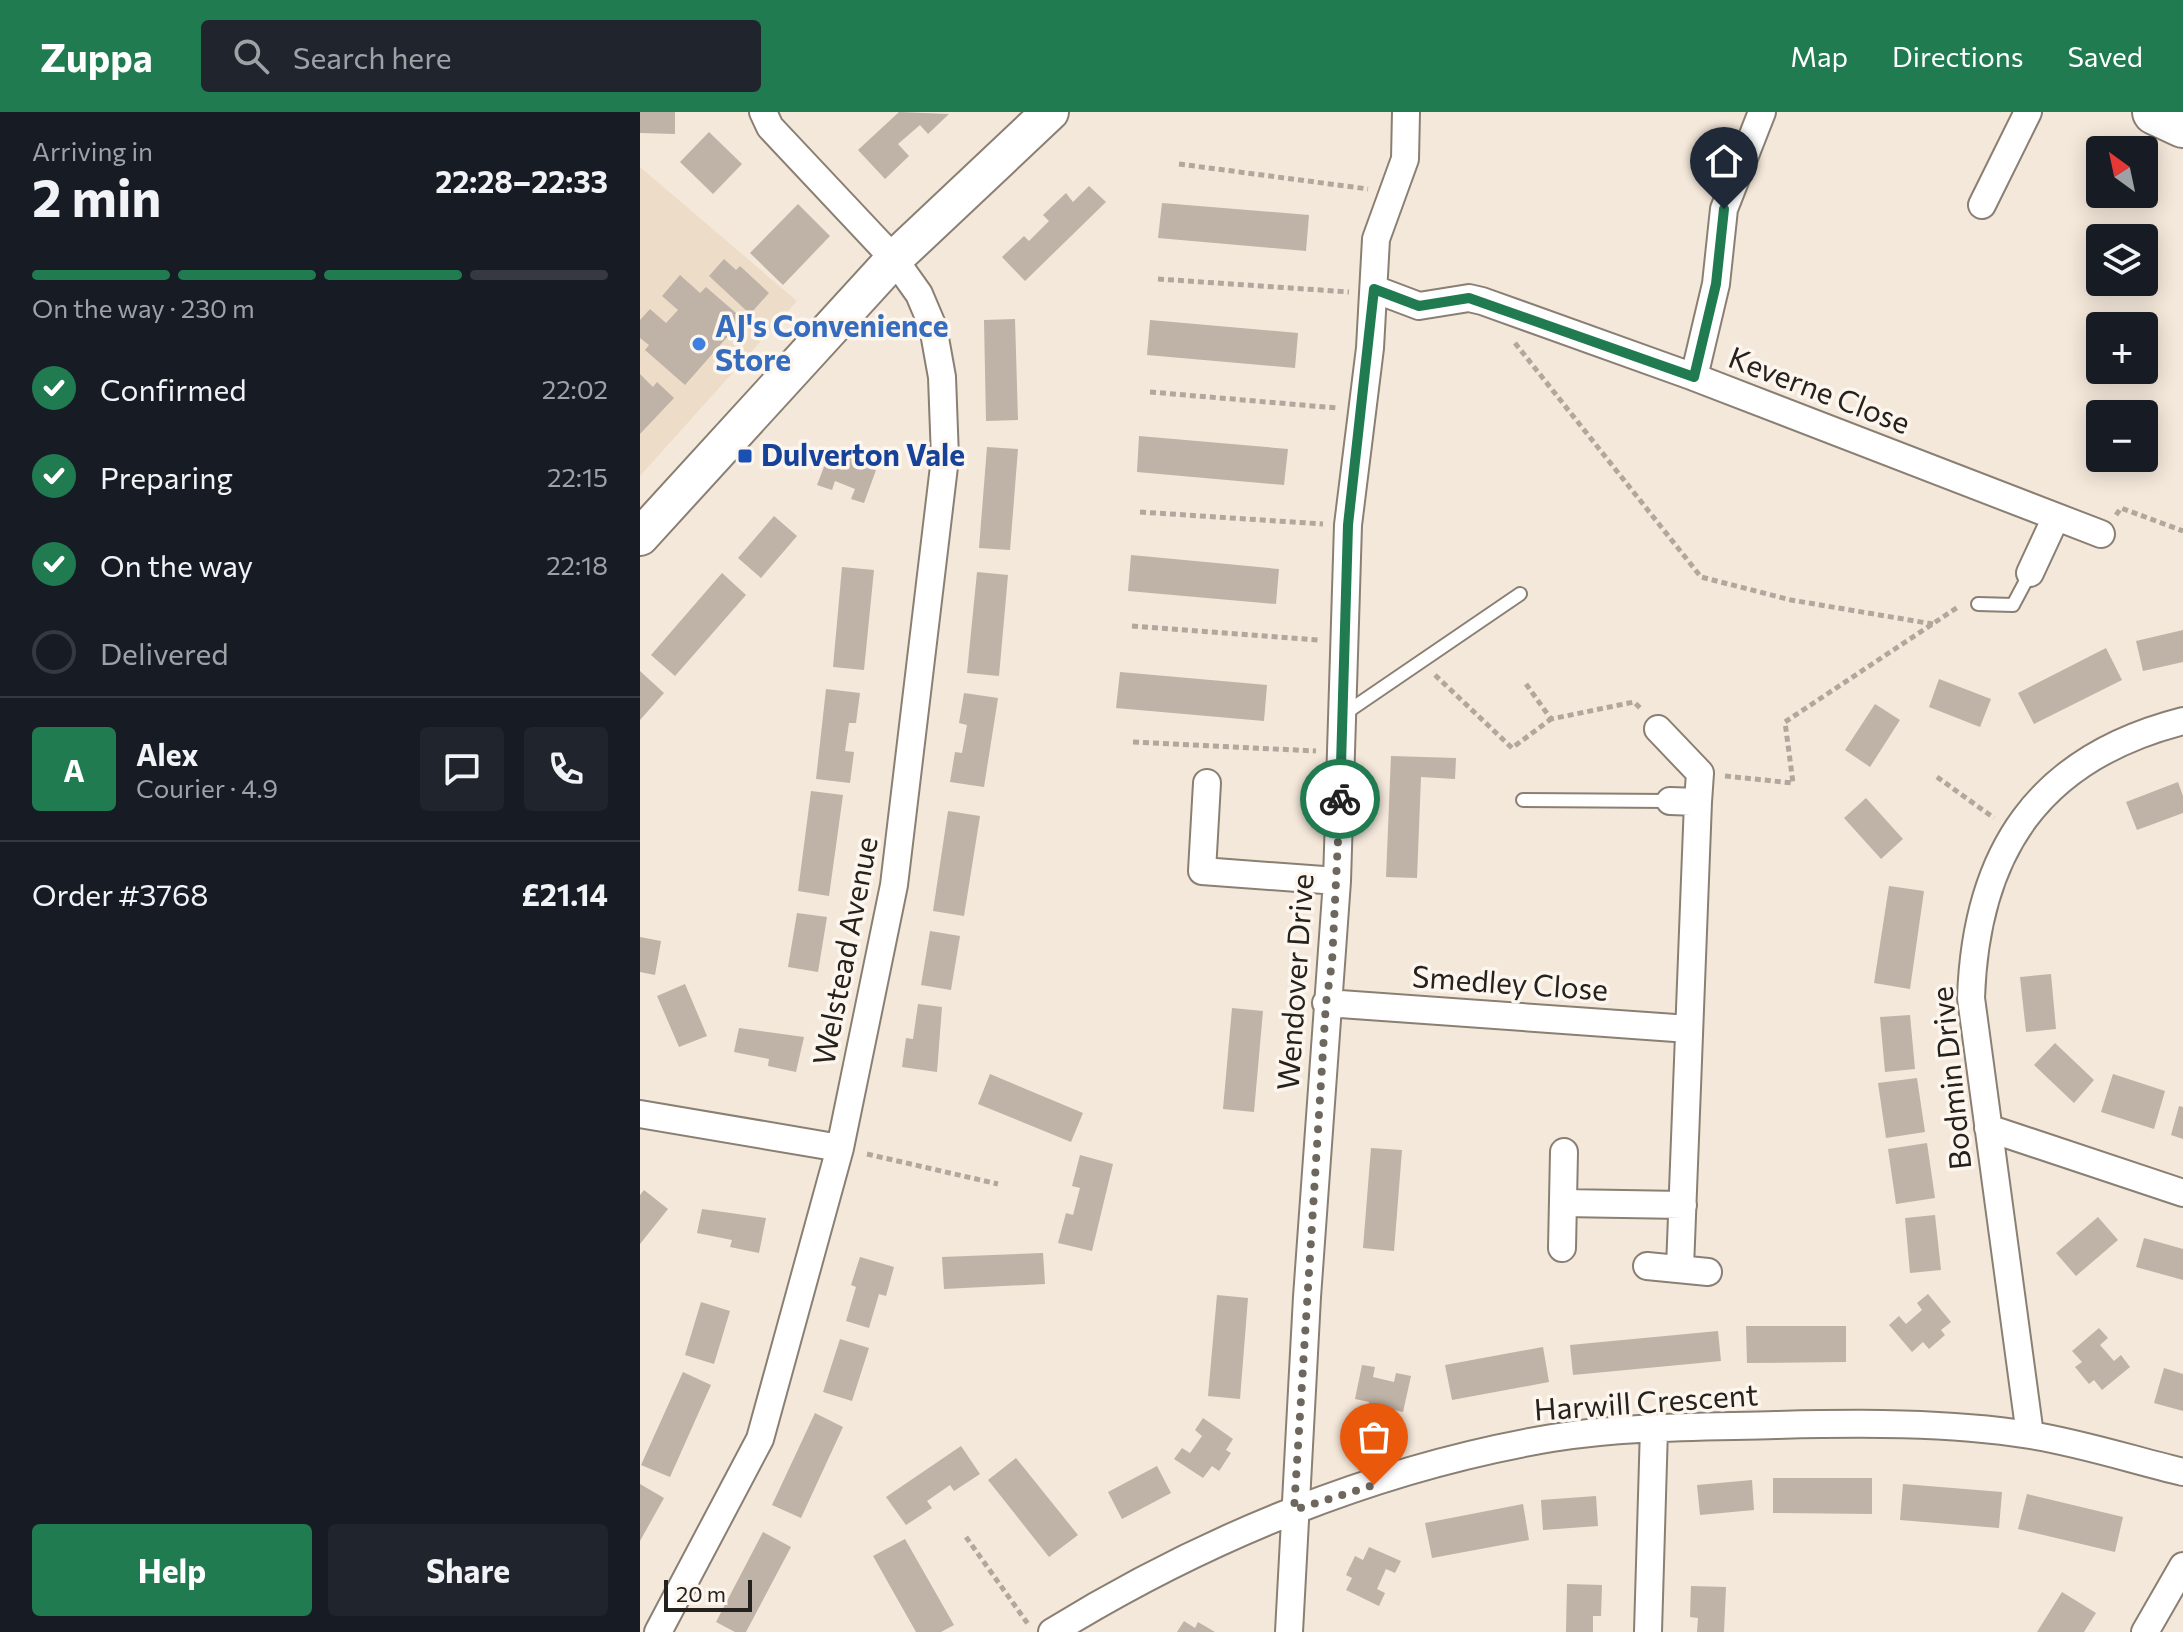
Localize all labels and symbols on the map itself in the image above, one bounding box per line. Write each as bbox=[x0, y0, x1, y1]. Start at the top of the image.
pin bbox=[1690, 127, 1758, 209]
north arrow bbox=[2086, 136, 2158, 208]
place label: AJ's Convenience Store bbox=[715, 306, 949, 377]
marker: AJ's Convenience Store bbox=[690, 335, 708, 353]
street label: Keverne Close bbox=[1724, 337, 1916, 440]
place label: Dulverton Vale bbox=[761, 435, 965, 472]
marker: Dulverton Vale bbox=[736, 447, 754, 465]
courier bbox=[1300, 759, 1380, 839]
street label: Welstead Avenue bbox=[803, 833, 884, 1068]
street label: Wendover Drive bbox=[1267, 872, 1320, 1091]
street label: Smedley Close bbox=[1411, 956, 1609, 1007]
street label: Bodmin Drive bbox=[1922, 985, 1978, 1172]
street label: Harwill Crescent bbox=[1533, 1374, 1759, 1427]
pin bbox=[1340, 1403, 1408, 1485]
scale bar bbox=[664, 1576, 752, 1612]

